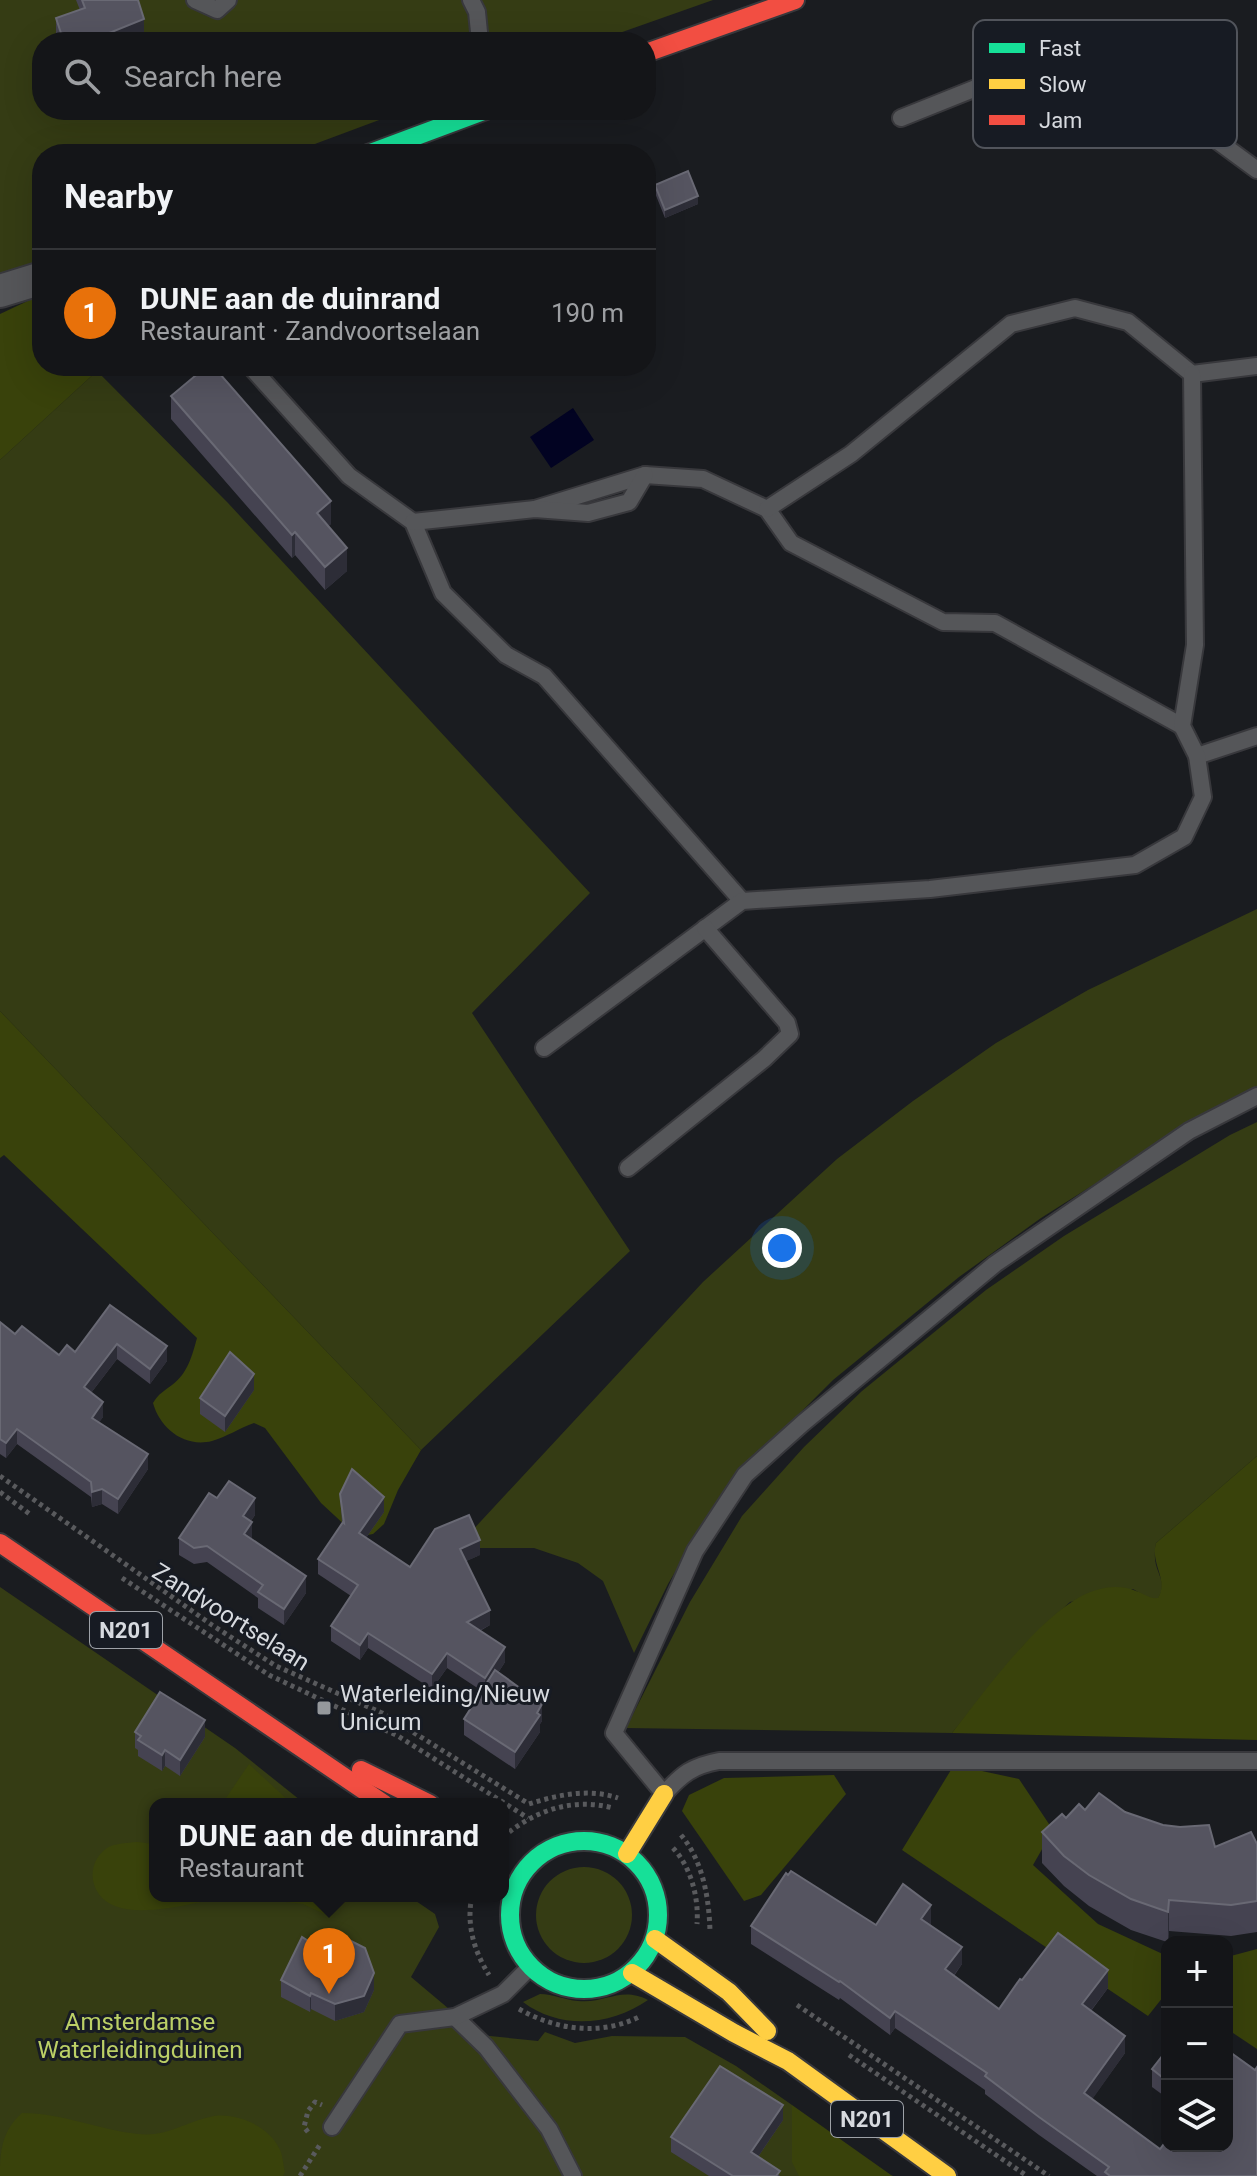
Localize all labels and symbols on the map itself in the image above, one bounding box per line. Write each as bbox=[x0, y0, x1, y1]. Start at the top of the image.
legend bbox=[973, 20, 1237, 148]
text: Fast bbox=[1039, 36, 1081, 61]
text: Slow bbox=[1039, 72, 1087, 97]
text: Jam bbox=[1039, 108, 1082, 133]
your location bbox=[762, 1228, 802, 1268]
street label: Zandvoortselaan bbox=[147, 1557, 315, 1677]
road number: N201 bbox=[90, 1612, 162, 1648]
place label: Waterleiding/Nieuw Unicum bbox=[340, 1680, 550, 1736]
marker: Waterleiding/Nieuw Unicum bbox=[315, 1699, 333, 1717]
pin: 1 bbox=[303, 1928, 355, 1994]
park label: Amsterdamse Waterleidingduinen bbox=[37, 2008, 243, 2064]
road number: N201 bbox=[831, 2101, 903, 2137]

